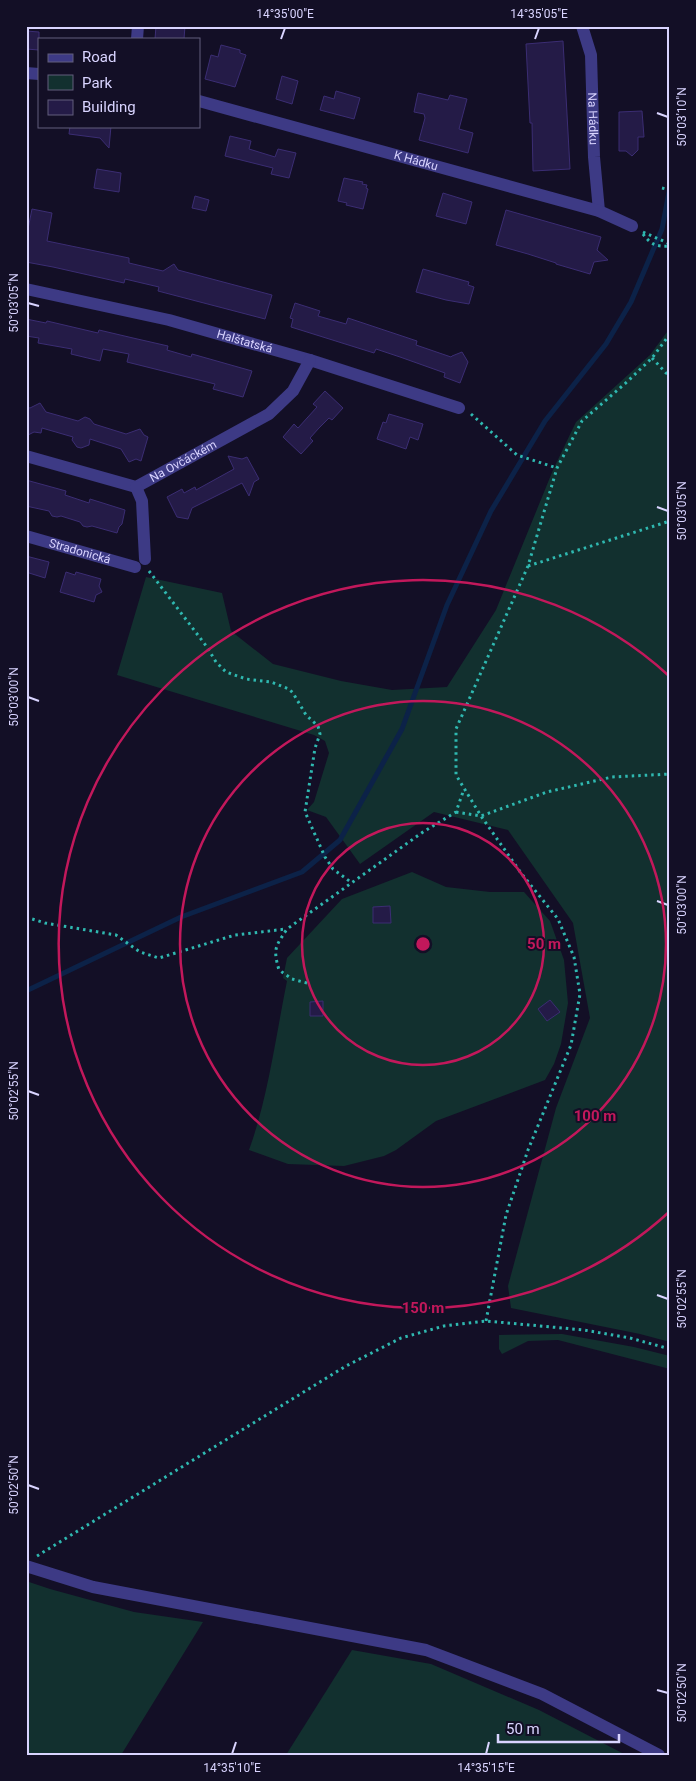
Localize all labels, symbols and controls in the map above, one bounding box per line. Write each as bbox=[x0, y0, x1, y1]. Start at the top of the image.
text: 14°35'00"E bbox=[256, 7, 314, 21]
text: 14°35'05"E bbox=[510, 7, 568, 21]
legend bbox=[38, 38, 200, 128]
text: Road bbox=[82, 48, 116, 66]
text: Park bbox=[82, 74, 113, 92]
text: 50°03'10"N bbox=[675, 87, 689, 147]
street label: Na Hádku bbox=[585, 92, 601, 145]
text: Building bbox=[82, 98, 136, 116]
street label: K Hádku bbox=[392, 148, 440, 173]
text: 50°03'05"N bbox=[7, 273, 21, 333]
street label: Halštatská bbox=[215, 327, 274, 356]
street label: Na Ovčáckém bbox=[147, 437, 219, 485]
text: 50°03'05"N bbox=[675, 481, 689, 541]
street label: Stradonická bbox=[47, 536, 112, 567]
text: 50°03'00"N bbox=[7, 667, 21, 727]
text: 50°03'00"N bbox=[675, 875, 689, 935]
centre of rings bbox=[414, 935, 432, 953]
text: 50 m bbox=[527, 935, 561, 953]
text: 50°02'55"N bbox=[7, 1061, 21, 1121]
text: 100 m bbox=[574, 1107, 616, 1125]
text: 50°02'55"N bbox=[675, 1269, 689, 1329]
text: 150 m bbox=[402, 1299, 444, 1317]
text: 50°02'50"N bbox=[7, 1455, 21, 1515]
text: 50°02'50"N bbox=[675, 1663, 689, 1723]
scale bar bbox=[498, 1711, 620, 1743]
text: 50 m bbox=[506, 1720, 540, 1738]
text: 14°35'10"E bbox=[203, 1761, 261, 1775]
text: 14°35'15"E bbox=[457, 1761, 515, 1775]

